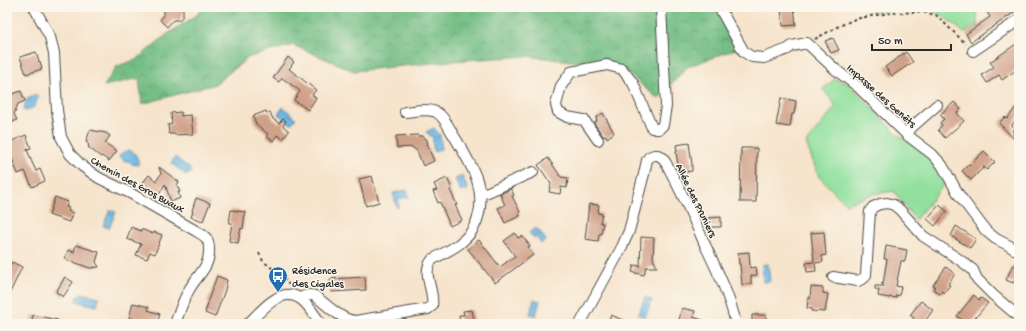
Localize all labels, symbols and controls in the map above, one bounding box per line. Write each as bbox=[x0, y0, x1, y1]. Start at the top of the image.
scale bar bbox=[872, 26, 951, 52]
text: 50 m bbox=[878, 35, 903, 49]
street label: Impasse des Genêts bbox=[844, 62, 919, 131]
street label: Chemin des Gros Buaux bbox=[88, 155, 186, 217]
street label: Allée des Pruniers bbox=[672, 162, 719, 240]
bus stop icon: Résidence des Cigales bbox=[267, 265, 289, 293]
place label: Résidence des Cigales bbox=[292, 266, 345, 291]

